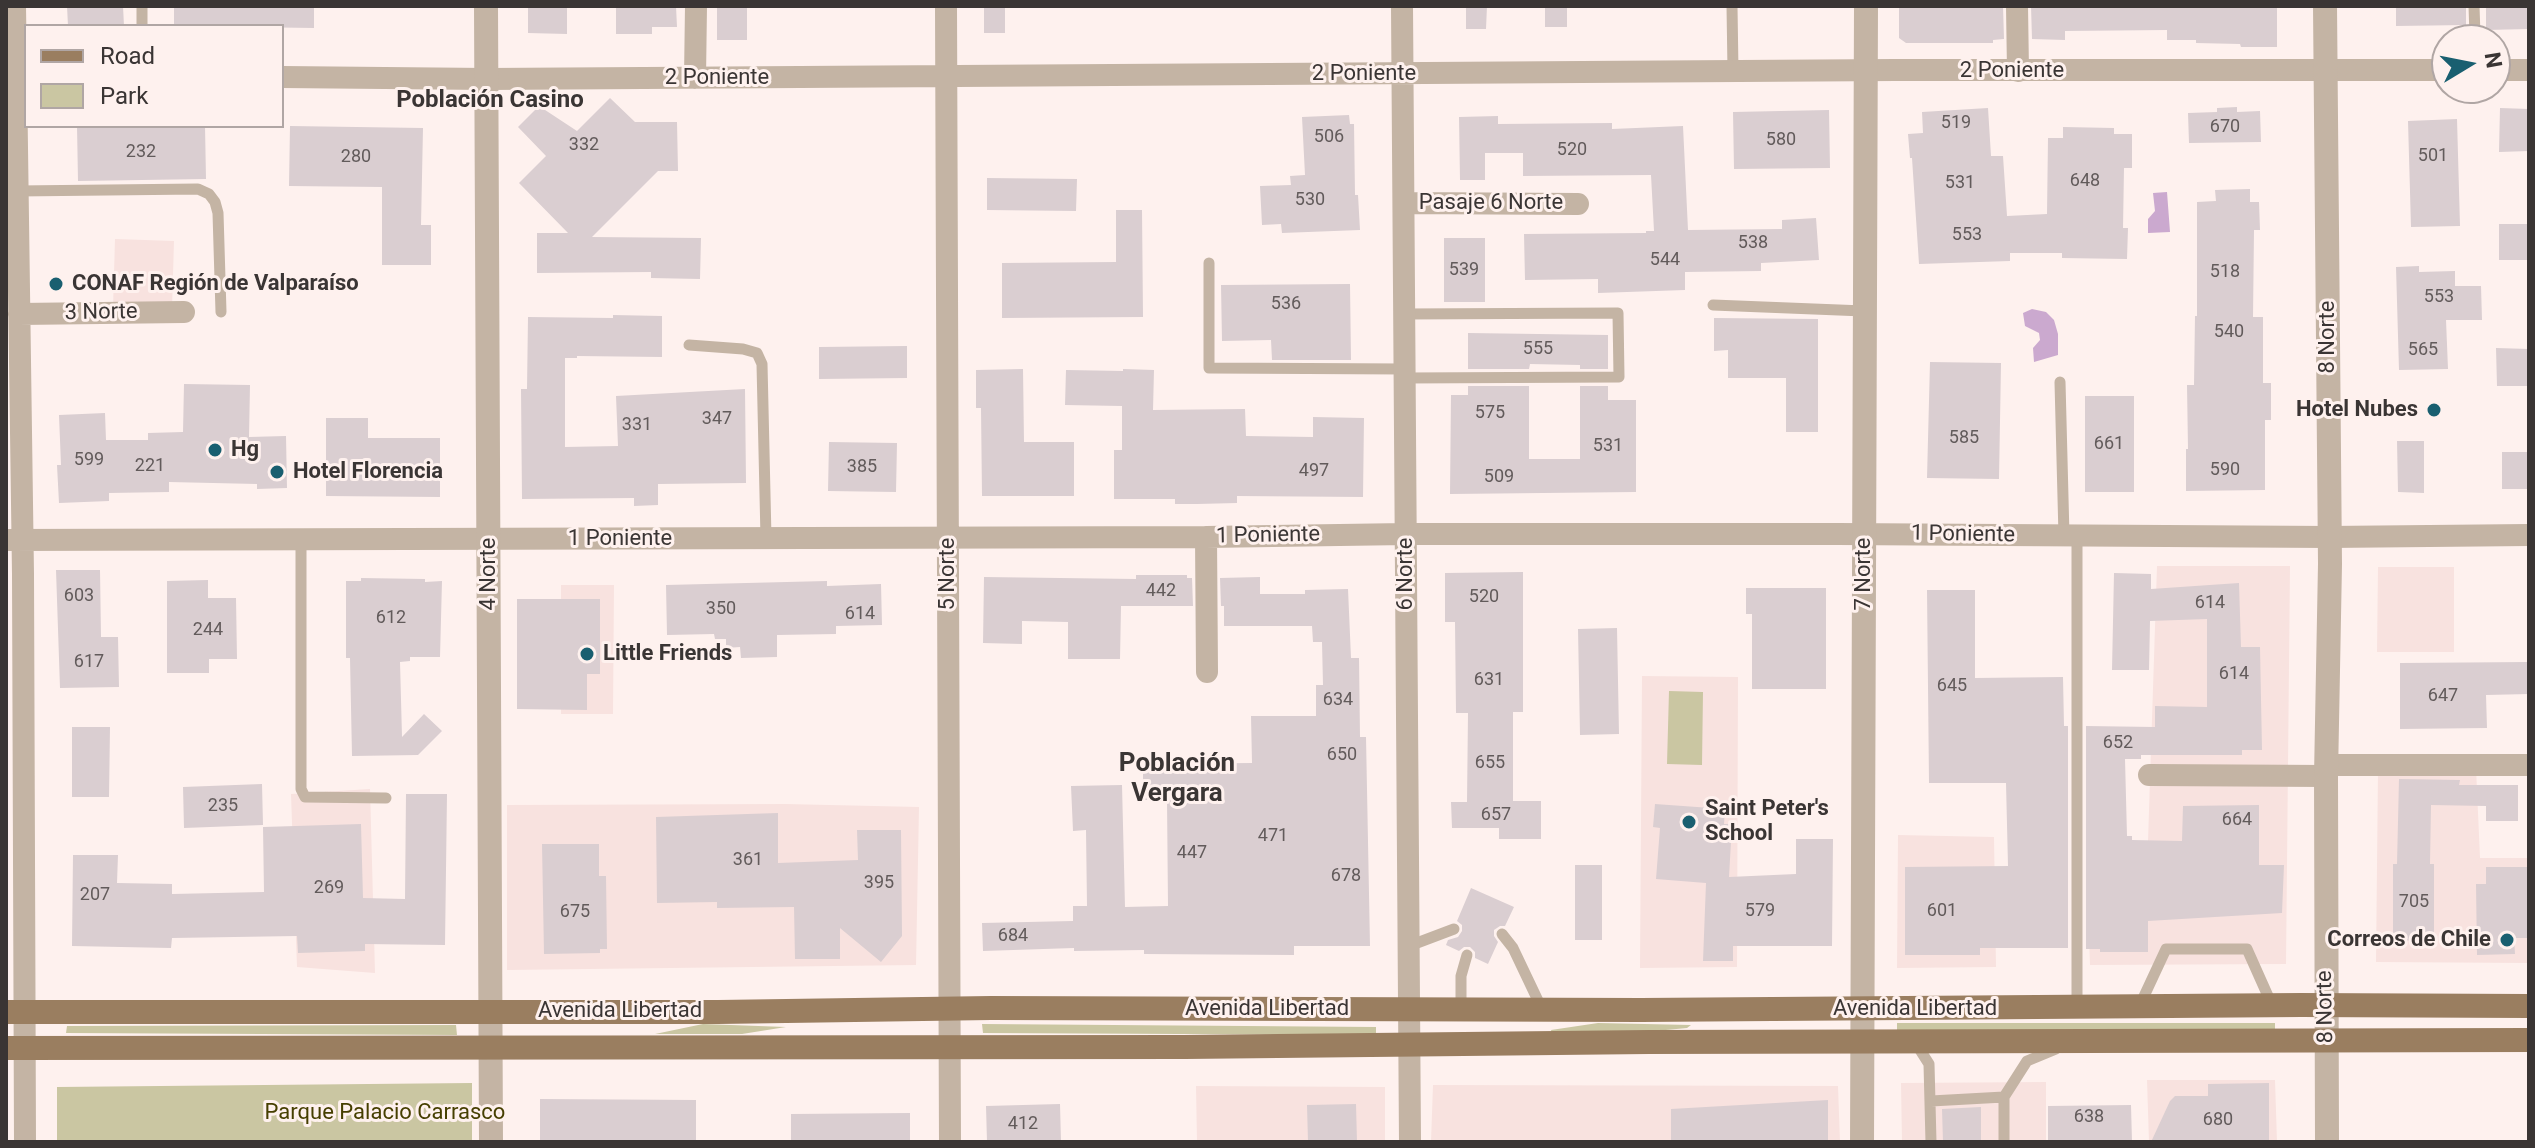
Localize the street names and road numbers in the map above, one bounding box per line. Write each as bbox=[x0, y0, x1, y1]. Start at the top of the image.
street label: 2 Poniente bbox=[1960, 58, 2064, 84]
street label: 2 Poniente bbox=[1312, 61, 1416, 87]
street label: 2 Poniente bbox=[665, 65, 769, 91]
street label: Pasaje 6 Norte bbox=[1419, 190, 1563, 216]
street label: 3 Norte bbox=[64, 299, 138, 327]
street label: 8 Norte bbox=[2315, 301, 2341, 373]
street label: 1 Poniente bbox=[1911, 521, 2015, 549]
street label: 1 Poniente bbox=[1216, 522, 1320, 550]
street label: 1 Poniente bbox=[568, 526, 672, 552]
street label: 4 Norte bbox=[476, 538, 502, 610]
street label: 5 Norte bbox=[935, 538, 961, 610]
street label: 6 Norte bbox=[1393, 538, 1419, 610]
street label: 7 Norte bbox=[1851, 538, 1877, 610]
street label: 8 Norte bbox=[2312, 970, 2340, 1044]
street label: Avenida Libertad bbox=[1185, 996, 1349, 1022]
street label: Avenida Libertad bbox=[1833, 996, 1997, 1022]
street label: Avenida Libertad bbox=[538, 998, 702, 1024]

